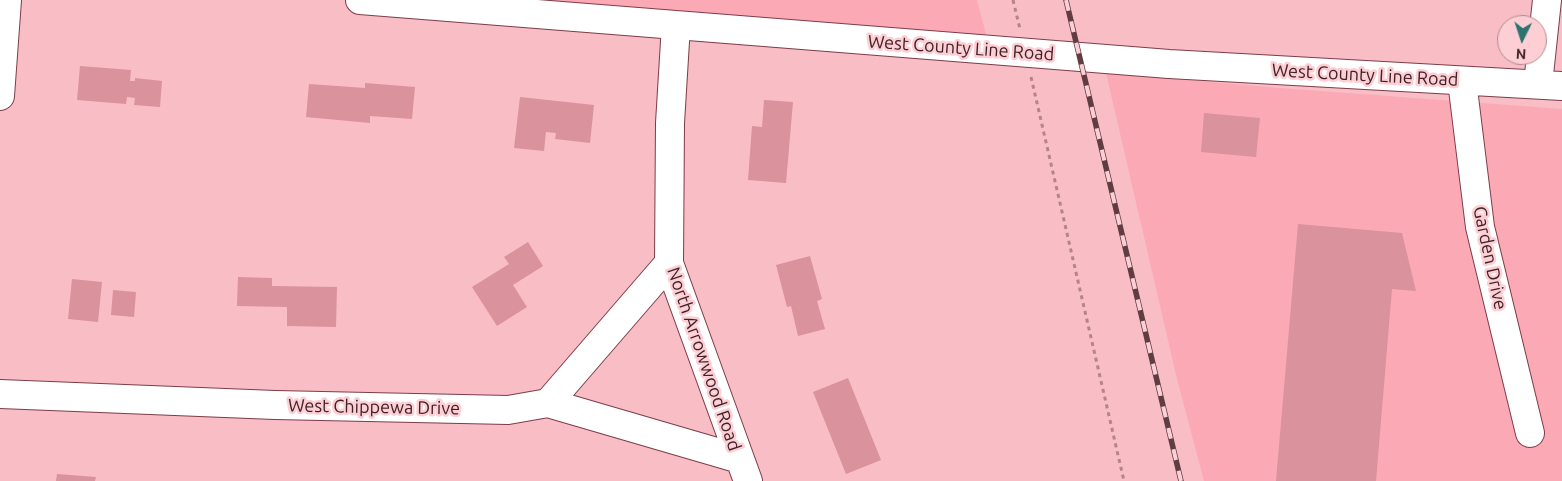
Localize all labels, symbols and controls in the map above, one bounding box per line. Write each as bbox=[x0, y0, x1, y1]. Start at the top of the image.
north arrow bbox=[1497, 15, 1547, 65]
street label: West County Line Road bbox=[867, 31, 1055, 65]
text: N bbox=[1515, 46, 1527, 62]
street label: West County Line Road bbox=[1271, 59, 1459, 91]
street label: Garden Drive bbox=[1468, 204, 1512, 312]
street label: North Arrowwood Road bbox=[662, 264, 746, 454]
street label: West Chippewa Drive bbox=[288, 395, 460, 419]

